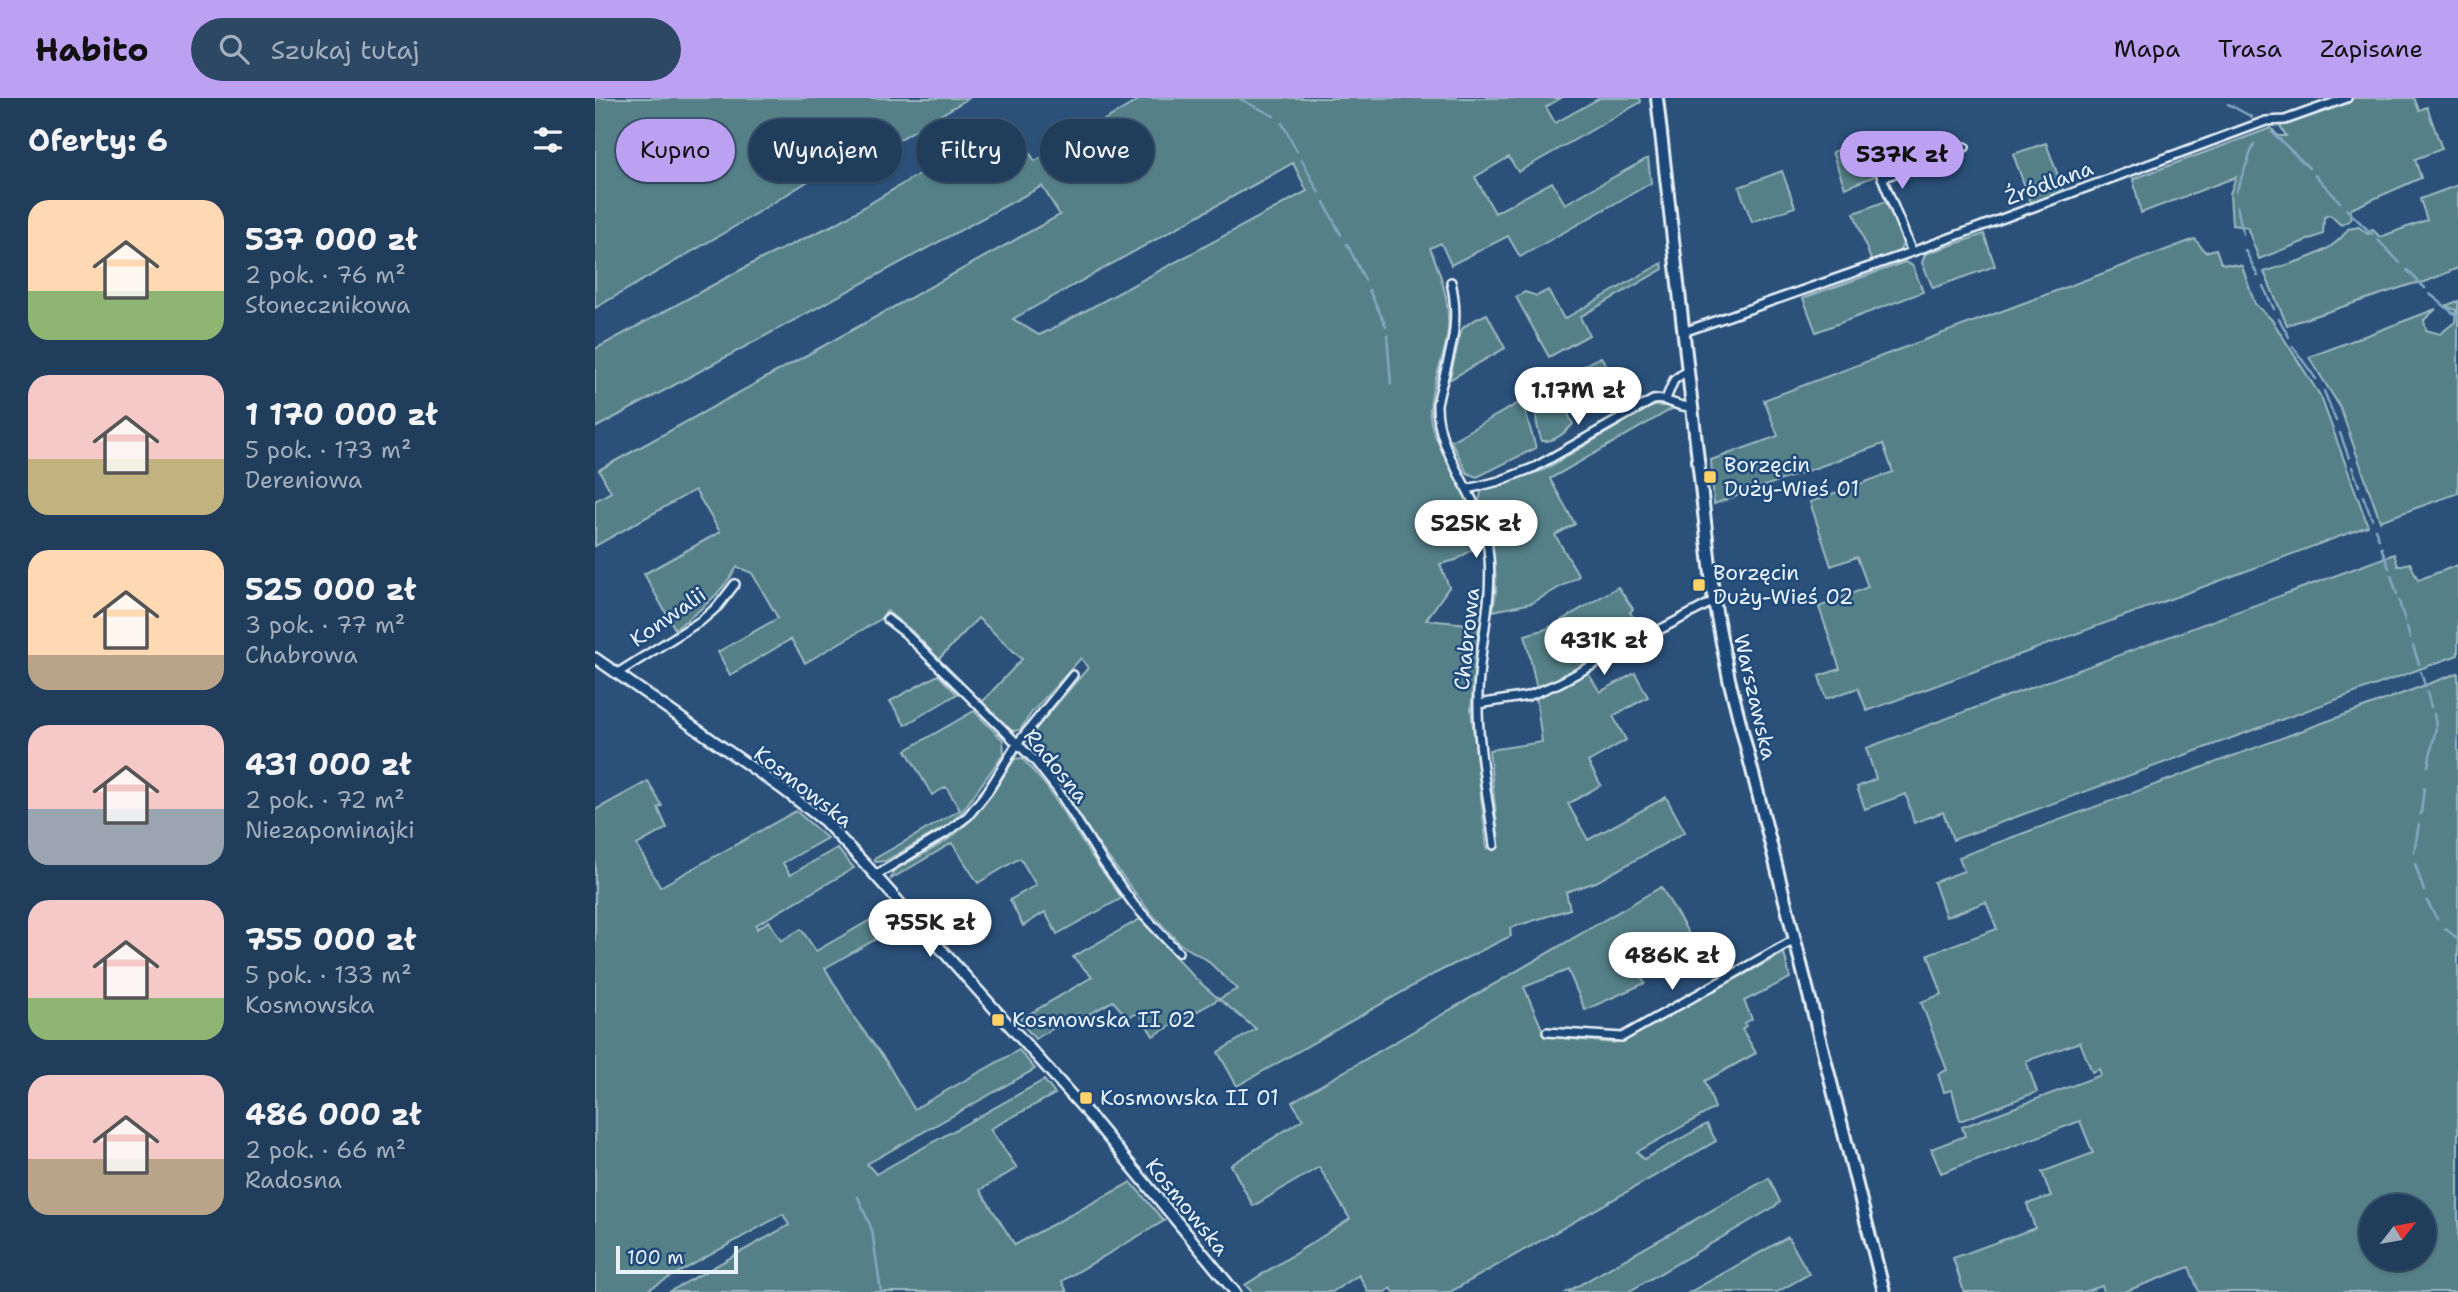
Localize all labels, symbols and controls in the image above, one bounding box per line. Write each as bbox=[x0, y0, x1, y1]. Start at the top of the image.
search box bbox=[191, 18, 681, 81]
text: Habito bbox=[35, 27, 149, 72]
icon: search bbox=[215, 30, 253, 68]
text: Szukaj tutaj bbox=[271, 32, 419, 67]
text: Mapa bbox=[2114, 33, 2180, 65]
text: Trasa bbox=[2218, 33, 2282, 65]
text: Zapisane bbox=[2320, 33, 2423, 65]
chip: Kupno bbox=[616, 119, 735, 182]
chip: Wynajem bbox=[749, 119, 902, 182]
chip: Filtry bbox=[916, 119, 1026, 182]
chip: Nowe bbox=[1040, 119, 1154, 182]
text: Oferty: 6 bbox=[28, 120, 168, 161]
icon: filters bbox=[529, 121, 567, 159]
pin: 537K zł bbox=[1837, 132, 1967, 191]
text: 537K zł bbox=[1856, 139, 1948, 169]
street label: Źródlana bbox=[2001, 153, 2097, 212]
text: 537 000 zł bbox=[245, 219, 418, 260]
icon: home bbox=[84, 228, 168, 312]
text: 2 pok. · 76 m² bbox=[245, 260, 406, 290]
text: Słonecznikowa bbox=[245, 290, 410, 320]
pin: 1.17M zł bbox=[1506, 368, 1650, 427]
text: 1.17M zł bbox=[1531, 375, 1625, 405]
text: 1 170 000 zł bbox=[245, 394, 438, 435]
icon: home bbox=[84, 403, 168, 487]
text: 5 pok. · 173 m² bbox=[245, 435, 411, 465]
place label: Borzęcin Duży-Wieś 01 bbox=[1724, 451, 1859, 503]
text: Dereniowa bbox=[245, 465, 362, 495]
marker: Borzęcin Duży-Wieś 01 bbox=[1702, 469, 1718, 485]
pin: 525K zł bbox=[1411, 500, 1541, 560]
text: 525K zł bbox=[1431, 508, 1521, 538]
place label: Borzęcin Duży-Wieś 02 bbox=[1713, 559, 1853, 611]
text: 525 000 zł bbox=[245, 569, 416, 610]
marker: Borzęcin Duży-Wieś 02 bbox=[1691, 577, 1707, 593]
icon: home bbox=[84, 578, 168, 662]
street label: Konwalii bbox=[624, 581, 712, 653]
street label: Chabrowa bbox=[1448, 586, 1486, 692]
text: 3 pok. · 77 m² bbox=[245, 610, 405, 640]
pin: 431K zł bbox=[1539, 618, 1669, 677]
text: 431K zł bbox=[1560, 625, 1648, 655]
street label: Warszawska bbox=[1727, 631, 1783, 763]
text: Chabrowa bbox=[245, 640, 358, 670]
street label: Radosna bbox=[1017, 723, 1095, 809]
street label: Kosmowska bbox=[748, 740, 858, 834]
text: 431 000 zł bbox=[245, 744, 412, 785]
icon: home bbox=[84, 753, 168, 837]
text: 2 pok. · 72 m² bbox=[245, 785, 405, 815]
text: Niezapominajki bbox=[245, 815, 415, 845]
pin: 755K zł bbox=[865, 900, 995, 959]
text: 755K zł bbox=[885, 907, 975, 937]
text: 755 000 zł bbox=[245, 919, 416, 960]
icon: home bbox=[84, 928, 168, 1012]
pin: 486K zł bbox=[1607, 932, 1737, 992]
text: 486K zł bbox=[1625, 940, 1719, 970]
text: 5 pok. · 133 m² bbox=[245, 960, 412, 990]
text: Kosmowska bbox=[245, 990, 374, 1020]
place label: Kosmowska II 02 bbox=[1012, 1006, 1196, 1034]
marker: Kosmowska II 02 bbox=[990, 1012, 1006, 1028]
place label: Kosmowska II 01 bbox=[1100, 1084, 1279, 1112]
marker: Kosmowska II 01 bbox=[1078, 1090, 1094, 1106]
text: 486 000 zł bbox=[245, 1094, 422, 1135]
icon: home bbox=[84, 1103, 168, 1187]
text: 2 pok. · 66 m² bbox=[245, 1135, 406, 1165]
street label: Kosmowska bbox=[1139, 1152, 1235, 1262]
text: Radosna bbox=[245, 1165, 342, 1195]
north arrow bbox=[2359, 1194, 2436, 1270]
map controls bbox=[2359, 1194, 2436, 1271]
scale bar bbox=[616, 1243, 739, 1275]
text: 100 m bbox=[627, 1245, 684, 1270]

